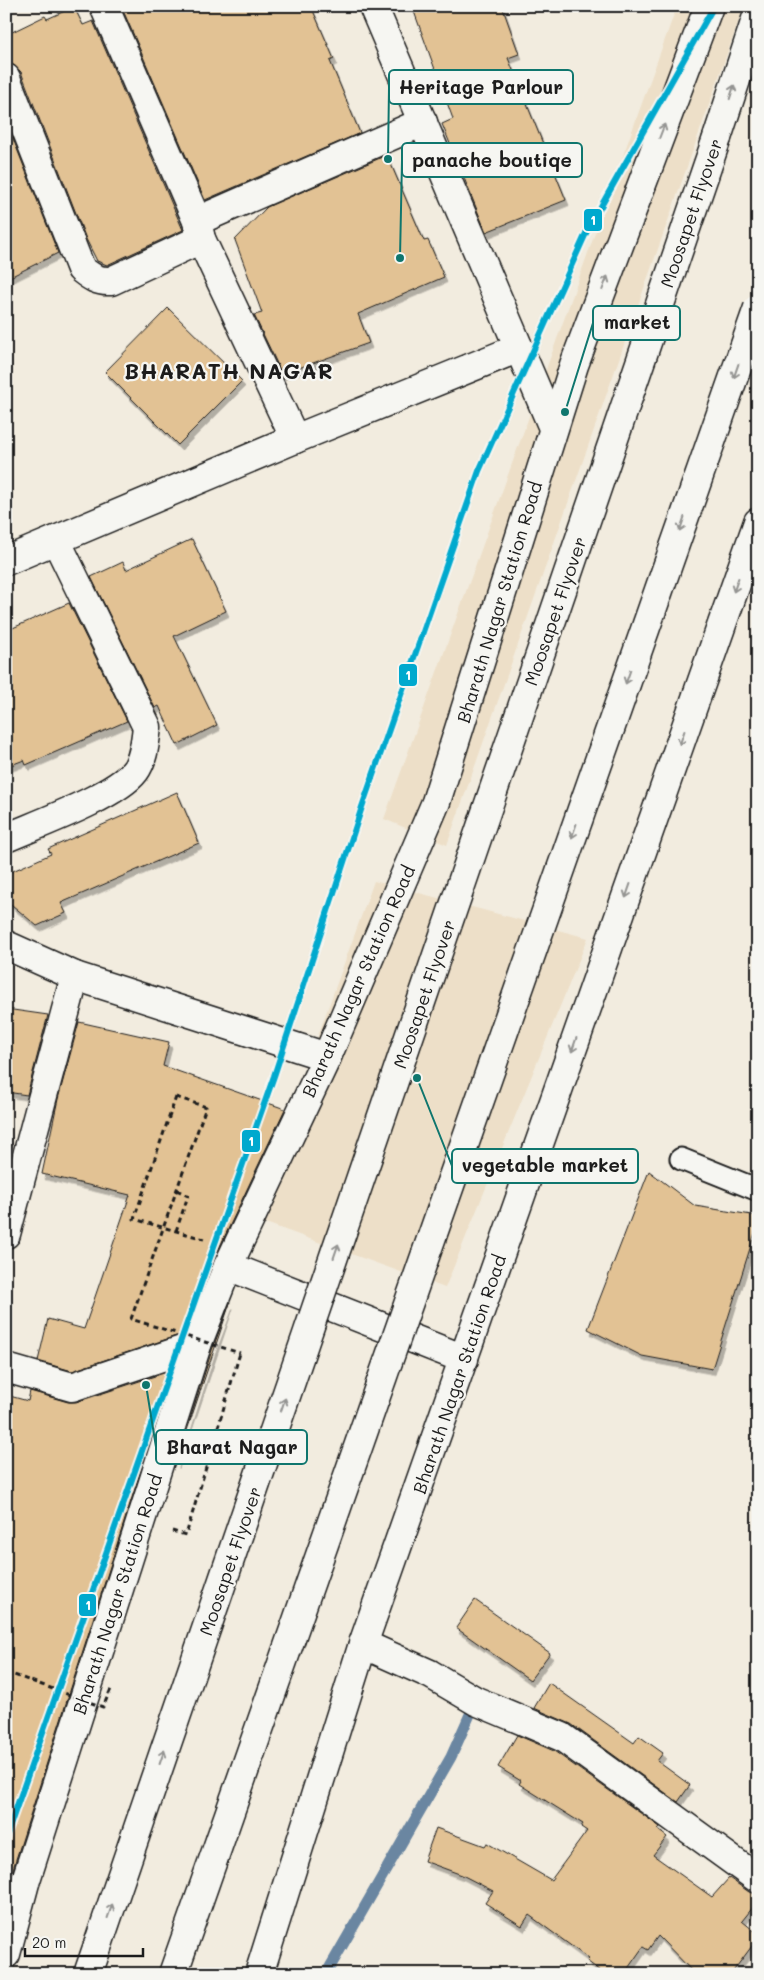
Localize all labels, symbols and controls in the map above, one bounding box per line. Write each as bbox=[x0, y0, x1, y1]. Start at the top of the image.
callout: Heritage Parlour bbox=[389, 70, 573, 104]
text: Heritage Parlour bbox=[399, 74, 563, 99]
one-way arrow bbox=[728, 85, 737, 100]
one-way arrow bbox=[658, 124, 667, 139]
street label: Moosapet Flyover bbox=[654, 135, 728, 291]
callout: panache boutiqe bbox=[402, 143, 582, 177]
text: panache boutiqe bbox=[412, 147, 572, 172]
line badge: 1 bbox=[583, 208, 603, 232]
text: 1 bbox=[590, 210, 596, 229]
one-way arrow bbox=[601, 276, 610, 291]
callout: market bbox=[593, 306, 680, 340]
text: market bbox=[604, 309, 670, 334]
district label: BHARATH NAGAR bbox=[124, 356, 334, 385]
one-way arrow bbox=[731, 362, 740, 378]
street label: Bharath Nagar Station Road bbox=[451, 478, 547, 726]
one-way arrow bbox=[677, 516, 686, 531]
street label: Moosapet Flyover bbox=[518, 533, 592, 689]
one-way arrow bbox=[731, 576, 740, 592]
line badge: 1 bbox=[398, 663, 418, 687]
text: 1 bbox=[405, 665, 411, 684]
one-way arrow bbox=[623, 669, 632, 684]
one-way arrow bbox=[677, 730, 686, 745]
one-way arrow bbox=[569, 822, 578, 838]
street label: Bharath Nagar Station Road bbox=[296, 861, 420, 1101]
one-way arrow bbox=[623, 883, 632, 899]
street label: Moosapet Flyover bbox=[387, 916, 461, 1072]
one-way arrow bbox=[569, 1036, 578, 1052]
line badge: 1 bbox=[241, 1129, 261, 1153]
text: 1 bbox=[248, 1131, 254, 1150]
callout: vegetable market bbox=[452, 1149, 638, 1183]
text: vegetable market bbox=[462, 1152, 628, 1177]
one-way arrow bbox=[332, 1244, 341, 1259]
street label: Bharath Nagar Station Road bbox=[407, 1251, 511, 1497]
one-way arrow bbox=[279, 1398, 288, 1413]
callout: Bharat Nagar bbox=[156, 1430, 307, 1464]
text: Bharat Nagar bbox=[166, 1434, 298, 1459]
street label: Bharath Nagar Station Road bbox=[67, 1471, 167, 1717]
street label: Moosapet Flyover bbox=[193, 1483, 267, 1639]
line badge: 1 bbox=[78, 1593, 97, 1617]
text: 1 bbox=[85, 1595, 91, 1614]
one-way arrow bbox=[158, 1750, 168, 1766]
one-way arrow bbox=[106, 1904, 115, 1919]
scale bar bbox=[25, 1925, 142, 1957]
text: 20 m bbox=[32, 1932, 66, 1952]

